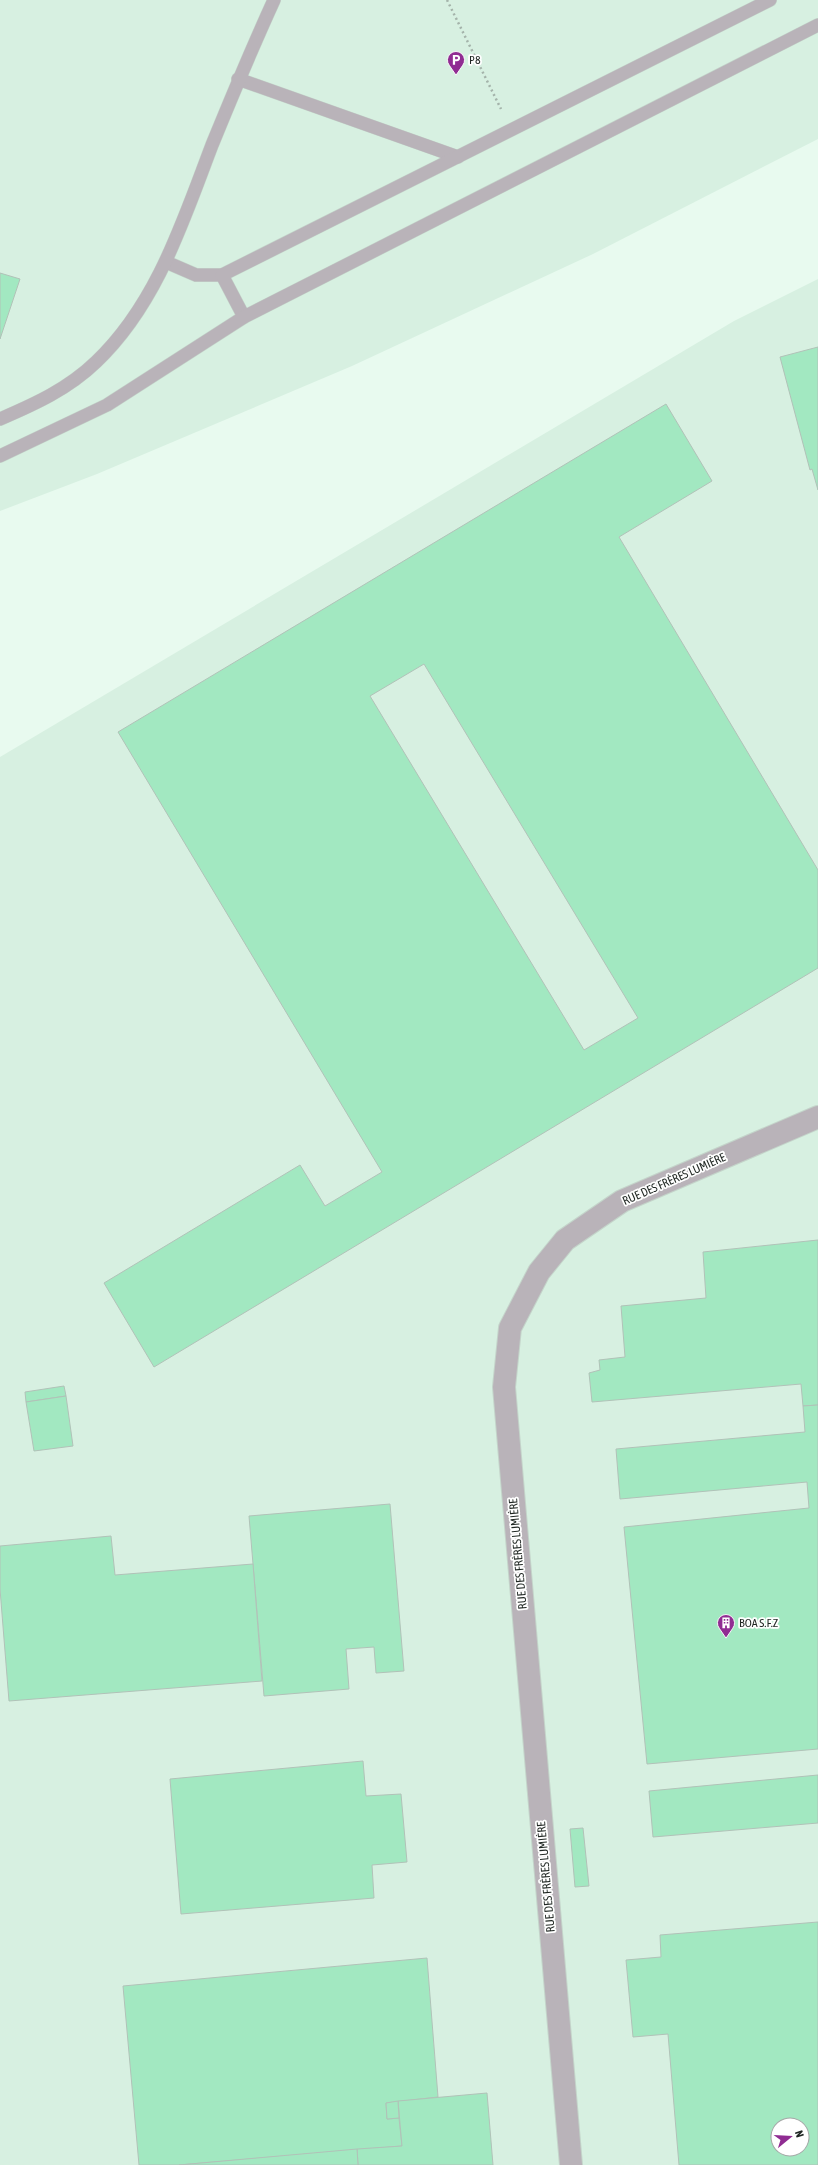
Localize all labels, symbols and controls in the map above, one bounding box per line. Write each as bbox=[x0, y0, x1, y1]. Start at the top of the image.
parking icon: P8 bbox=[446, 50, 466, 75]
place label: P8 bbox=[469, 53, 481, 67]
street label: RUE DES FRÈRES LUMIÈRE bbox=[620, 1150, 728, 1208]
street label: RUE DES FRÈRES LUMIÈRE bbox=[506, 1498, 530, 1610]
building icon: BOA S.F.Z bbox=[716, 1613, 736, 1638]
place label: BOA S.F.Z bbox=[739, 1616, 779, 1630]
street label: RUE DES FRÈRES LUMIÈRE bbox=[534, 1821, 558, 1933]
north arrow bbox=[770, 2117, 810, 2157]
text: N bbox=[793, 2129, 806, 2139]

